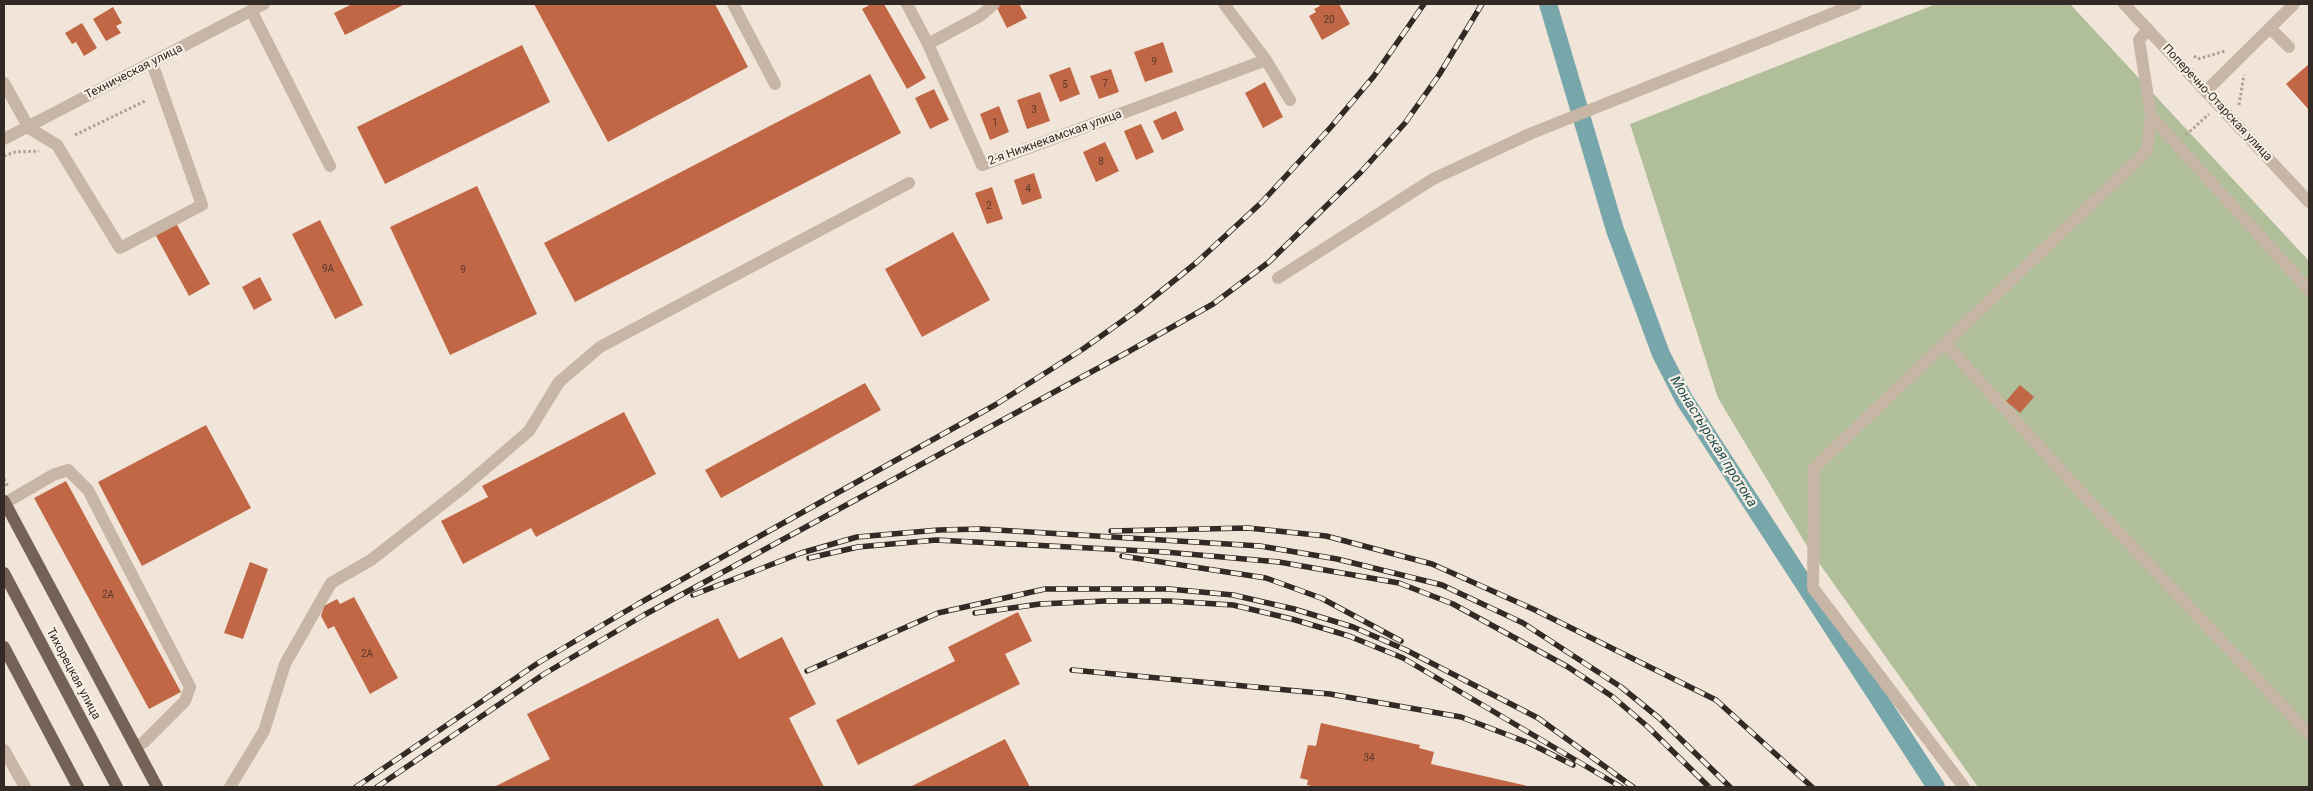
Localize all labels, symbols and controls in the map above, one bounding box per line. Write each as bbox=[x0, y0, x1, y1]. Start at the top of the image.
house number: 20 bbox=[1323, 14, 1335, 26]
street label: Техническая улица bbox=[83, 41, 185, 103]
street label: Поперечно-Отарская улица bbox=[2159, 42, 2275, 164]
house number: 9 bbox=[1151, 56, 1157, 68]
house number: 7 bbox=[1102, 78, 1108, 90]
house number: 5 bbox=[1062, 79, 1068, 91]
house number: 3 bbox=[1031, 104, 1037, 116]
street label: 2-я Нижнекамская улица bbox=[986, 107, 1124, 169]
house number: 1 bbox=[992, 117, 998, 129]
house number: 8 bbox=[1098, 156, 1104, 168]
house number: 4 bbox=[1025, 183, 1031, 195]
house number: 2 bbox=[986, 200, 992, 212]
house number: 9А bbox=[322, 263, 334, 275]
house number: 9 bbox=[460, 264, 466, 276]
water label: Монастырская протока bbox=[1666, 373, 1760, 511]
house number: 2А bbox=[102, 589, 114, 601]
street label: Тихорецкая улица bbox=[43, 626, 103, 722]
house number: 2А bbox=[361, 648, 373, 660]
house number: 34 bbox=[1363, 752, 1375, 764]

